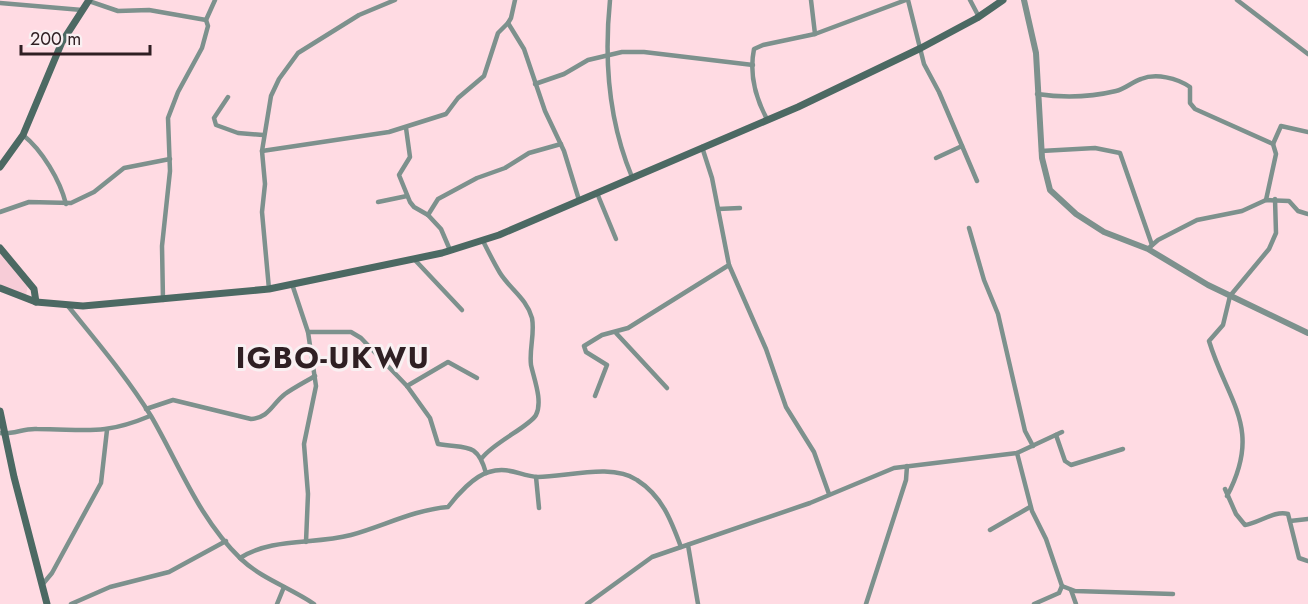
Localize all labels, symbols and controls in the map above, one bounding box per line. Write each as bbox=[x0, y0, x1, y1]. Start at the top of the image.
scale bar bbox=[21, 18, 150, 56]
text: 200 m bbox=[30, 26, 81, 52]
district label: IGBO-UKWU bbox=[236, 336, 430, 379]

